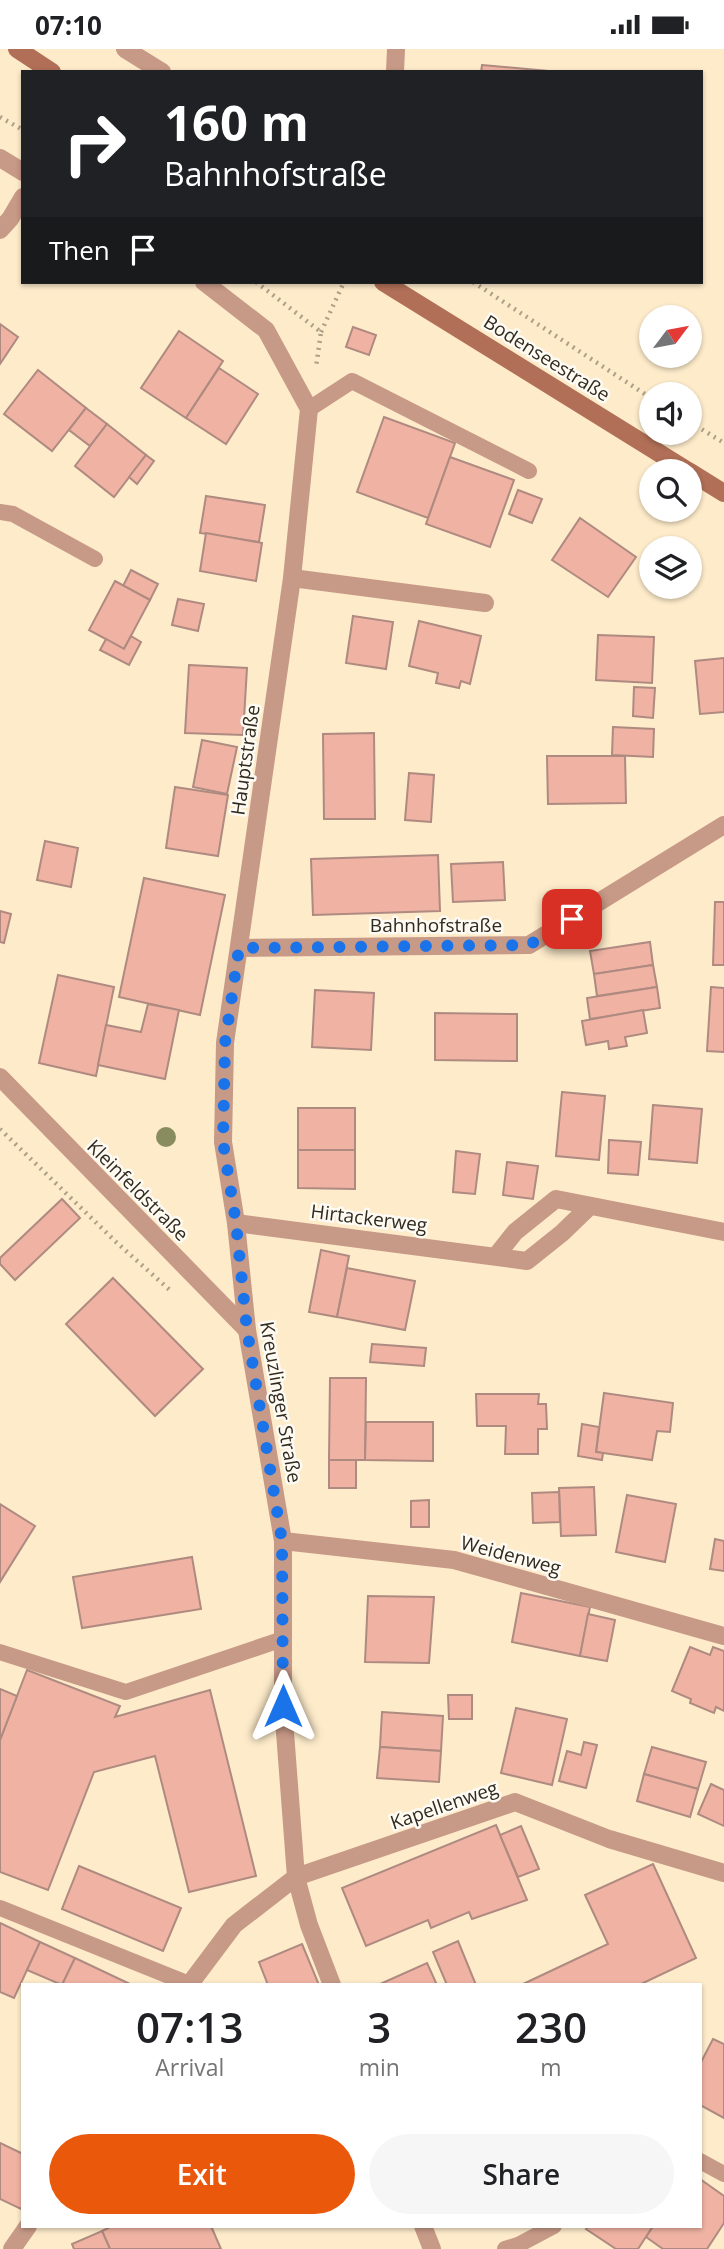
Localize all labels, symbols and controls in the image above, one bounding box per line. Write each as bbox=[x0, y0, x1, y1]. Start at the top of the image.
text: 07:10 bbox=[35, 7, 102, 43]
text: 160 m bbox=[164, 89, 309, 155]
icon: right bbox=[49, 98, 140, 189]
text: Bahnhofstraße bbox=[164, 152, 387, 195]
icon: arrive bbox=[124, 231, 162, 269]
text: Then bbox=[49, 232, 110, 268]
north arrow bbox=[639, 305, 702, 367]
map controls bbox=[639, 305, 702, 599]
street label: Bodenseestraße bbox=[479, 309, 615, 407]
button: sound bbox=[639, 382, 702, 445]
button: search bbox=[639, 459, 702, 522]
button: layers bbox=[639, 536, 702, 599]
street label: Hauptstraße bbox=[224, 703, 266, 817]
pin bbox=[542, 889, 602, 949]
icon: arrive bbox=[553, 900, 591, 938]
street label: Bahnhofstraße bbox=[370, 912, 502, 938]
street label: Kleinfeldstraße bbox=[82, 1134, 194, 1246]
street label: Hirtackerweg bbox=[309, 1198, 429, 1238]
street label: Kreuzlinger Straße bbox=[254, 1319, 308, 1485]
street label: Weidenweg bbox=[458, 1529, 564, 1581]
position arrow bbox=[246, 1669, 320, 1743]
street label: Kapellenweg bbox=[387, 1774, 501, 1836]
text: 07:13 bbox=[136, 1998, 244, 2055]
text: 3 bbox=[367, 1998, 391, 2055]
text: 230 bbox=[515, 1998, 587, 2055]
text: Arrival bbox=[155, 2051, 224, 2083]
text: min bbox=[359, 2051, 400, 2083]
text: m bbox=[540, 2051, 562, 2083]
button: Exit bbox=[49, 2134, 355, 2214]
button: Share bbox=[369, 2134, 674, 2214]

